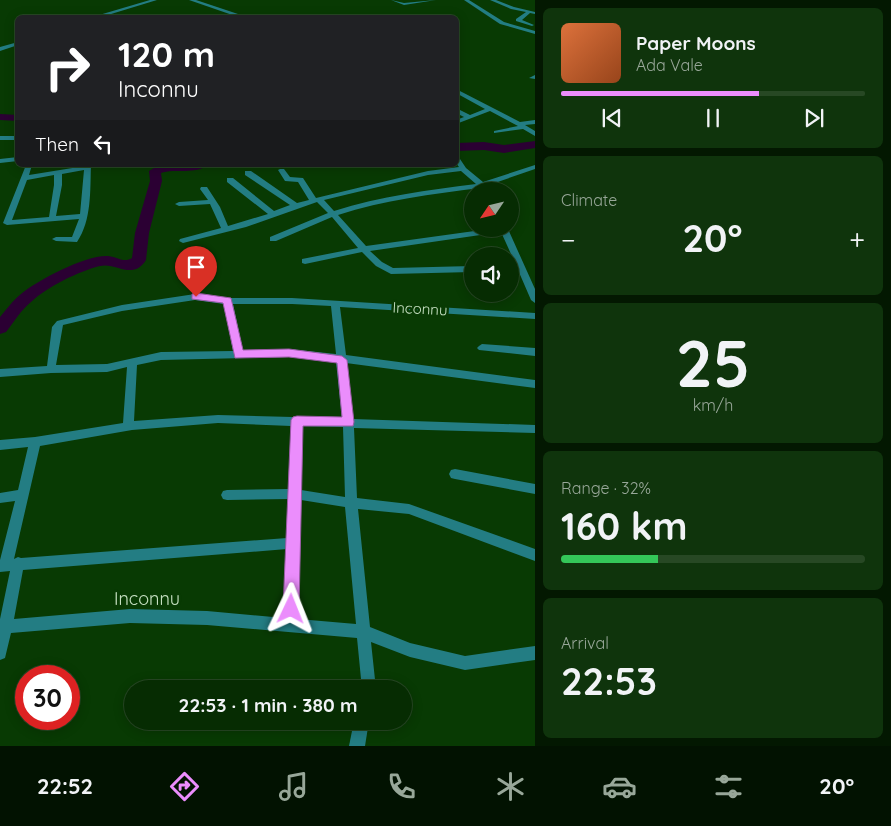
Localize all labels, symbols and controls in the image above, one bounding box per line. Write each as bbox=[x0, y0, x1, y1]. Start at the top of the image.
text: Paper Moons bbox=[636, 31, 756, 55]
text: 120 m bbox=[118, 32, 215, 76]
icon: right bbox=[35, 35, 100, 100]
text: Ada Vale bbox=[636, 55, 703, 75]
text: Inconnu bbox=[118, 75, 199, 103]
icon: previous bbox=[598, 104, 626, 132]
icon: pause bbox=[699, 104, 727, 132]
icon: next bbox=[800, 104, 828, 132]
icon: left bbox=[89, 130, 117, 158]
text: Then bbox=[35, 132, 79, 156]
north arrow bbox=[464, 182, 519, 238]
map controls bbox=[464, 182, 519, 302]
text: Climate bbox=[561, 190, 617, 210]
text: 20° bbox=[682, 214, 742, 262]
text: − bbox=[561, 222, 576, 257]
text: + bbox=[849, 222, 865, 257]
pin bbox=[175, 246, 217, 297]
button: sound bbox=[464, 247, 519, 302]
icon: arrive bbox=[182, 253, 210, 281]
street label: Inconnu bbox=[392, 298, 448, 319]
text: 25 bbox=[676, 322, 750, 403]
text: km/h bbox=[693, 395, 733, 415]
text: Range · 32% bbox=[561, 478, 651, 498]
text: 160 km bbox=[561, 502, 687, 550]
position arrow bbox=[264, 582, 316, 634]
street label: Inconnu bbox=[114, 587, 180, 610]
text: Arrival bbox=[561, 633, 609, 653]
text: 22:53 bbox=[561, 657, 657, 705]
speed limit sign: 30 bbox=[15, 665, 80, 730]
text: 22:53 · 1 min · 380 m bbox=[179, 693, 357, 717]
icon: directions bbox=[167, 769, 202, 804]
icon: music bbox=[276, 769, 311, 804]
icon: phone bbox=[384, 769, 419, 804]
icon: climate bbox=[493, 769, 528, 804]
icon: car bbox=[602, 769, 637, 804]
icon: filters bbox=[711, 769, 746, 804]
text: 22:52 bbox=[37, 772, 93, 800]
text: 20° bbox=[819, 772, 854, 800]

